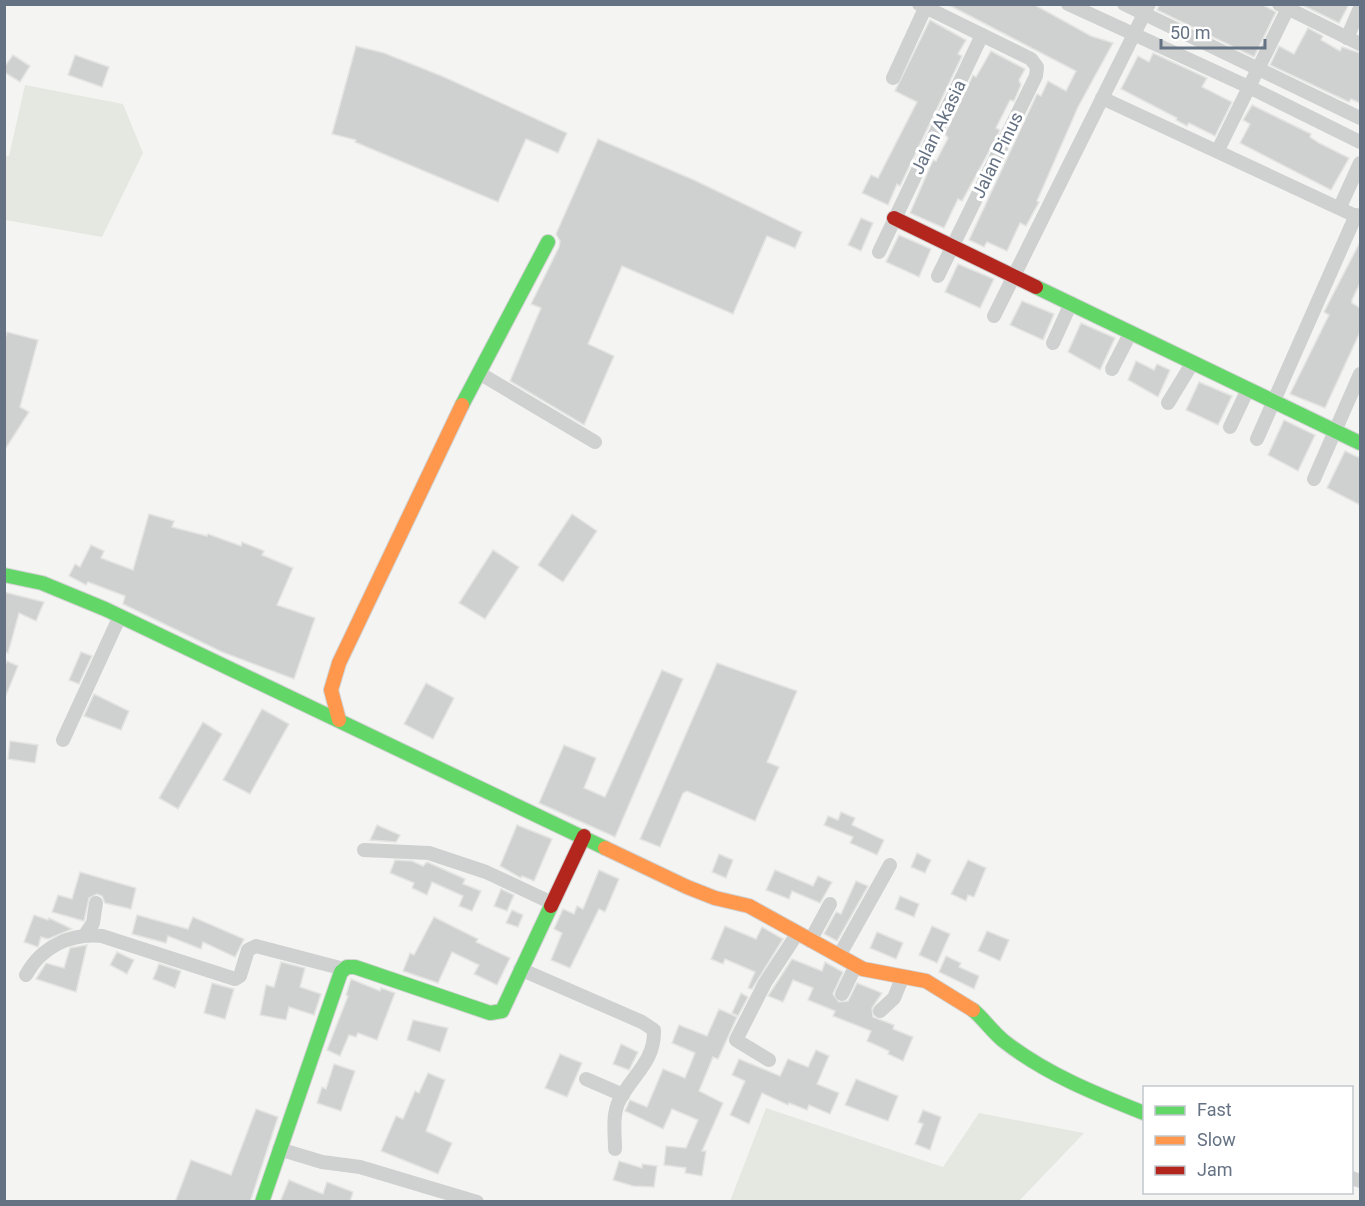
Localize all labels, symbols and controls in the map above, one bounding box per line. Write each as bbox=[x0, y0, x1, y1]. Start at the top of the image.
scale bar bbox=[1161, 12, 1264, 50]
text: 50 m bbox=[1170, 22, 1210, 43]
street label: Jalan Akasia bbox=[906, 76, 970, 178]
street label: Jalan Pinus bbox=[967, 109, 1027, 201]
legend bbox=[1143, 1086, 1353, 1194]
text: Fast bbox=[1197, 1099, 1232, 1120]
text: Slow bbox=[1197, 1129, 1236, 1150]
text: Jam bbox=[1197, 1159, 1233, 1180]

